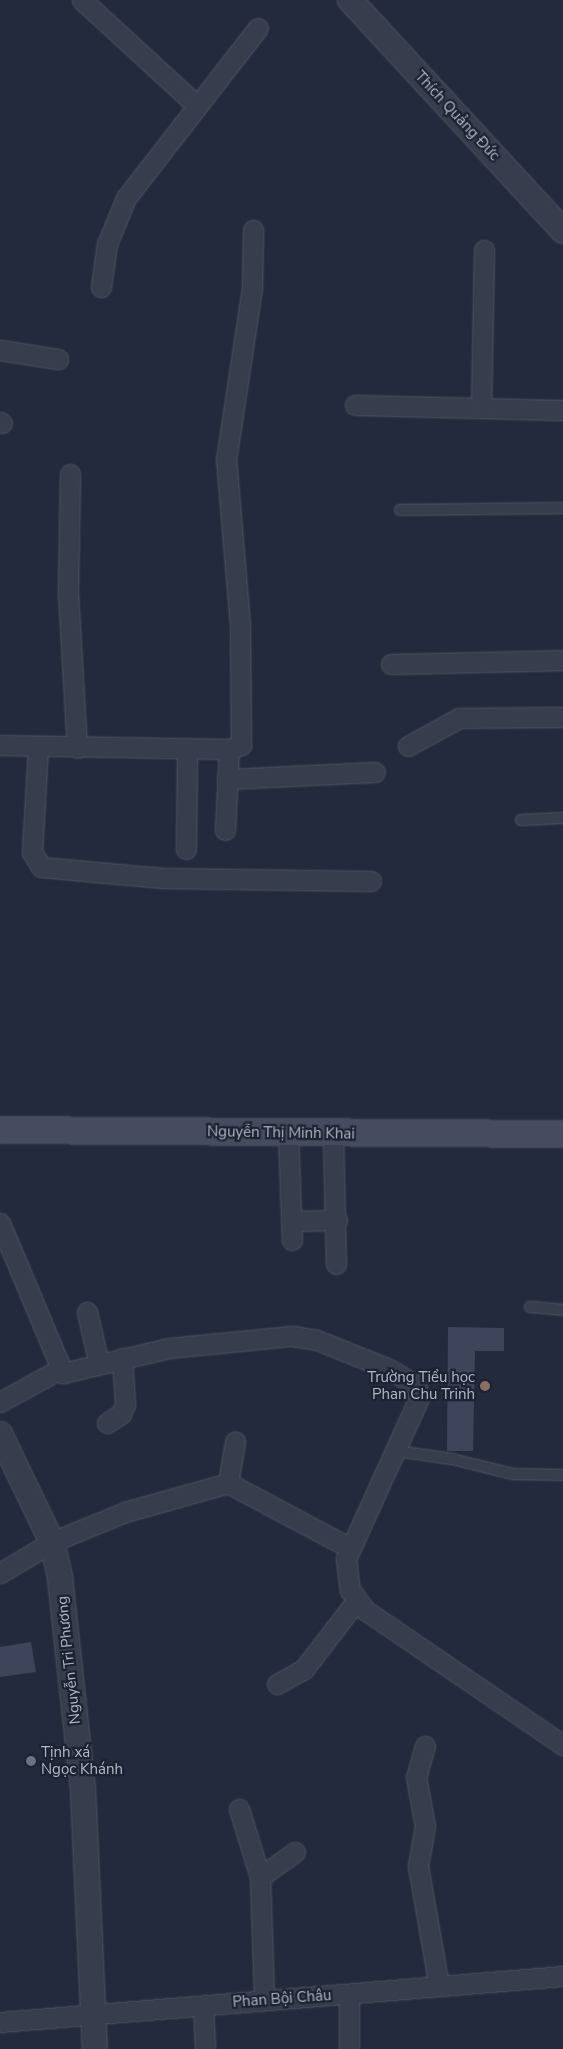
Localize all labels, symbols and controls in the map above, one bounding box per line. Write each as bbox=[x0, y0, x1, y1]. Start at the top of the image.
street label: Thích Quảng Đức bbox=[411, 67, 503, 165]
street label: Nguyễn Thị Minh Khai bbox=[207, 1123, 355, 1143]
place label: Trường Tiểu học Phan Chu Trinh bbox=[367, 1368, 475, 1403]
marker: Trường Tiểu học Phan Chu Trinh bbox=[479, 1380, 491, 1392]
street label: Nguyễn Tri Phương bbox=[53, 1595, 85, 1725]
place label: Tịnh xá Ngọc Khánh bbox=[41, 1743, 123, 1778]
marker: Tịnh xá Ngọc Khánh bbox=[25, 1755, 37, 1767]
street label: Phan Bội Châu bbox=[232, 1987, 332, 2011]

